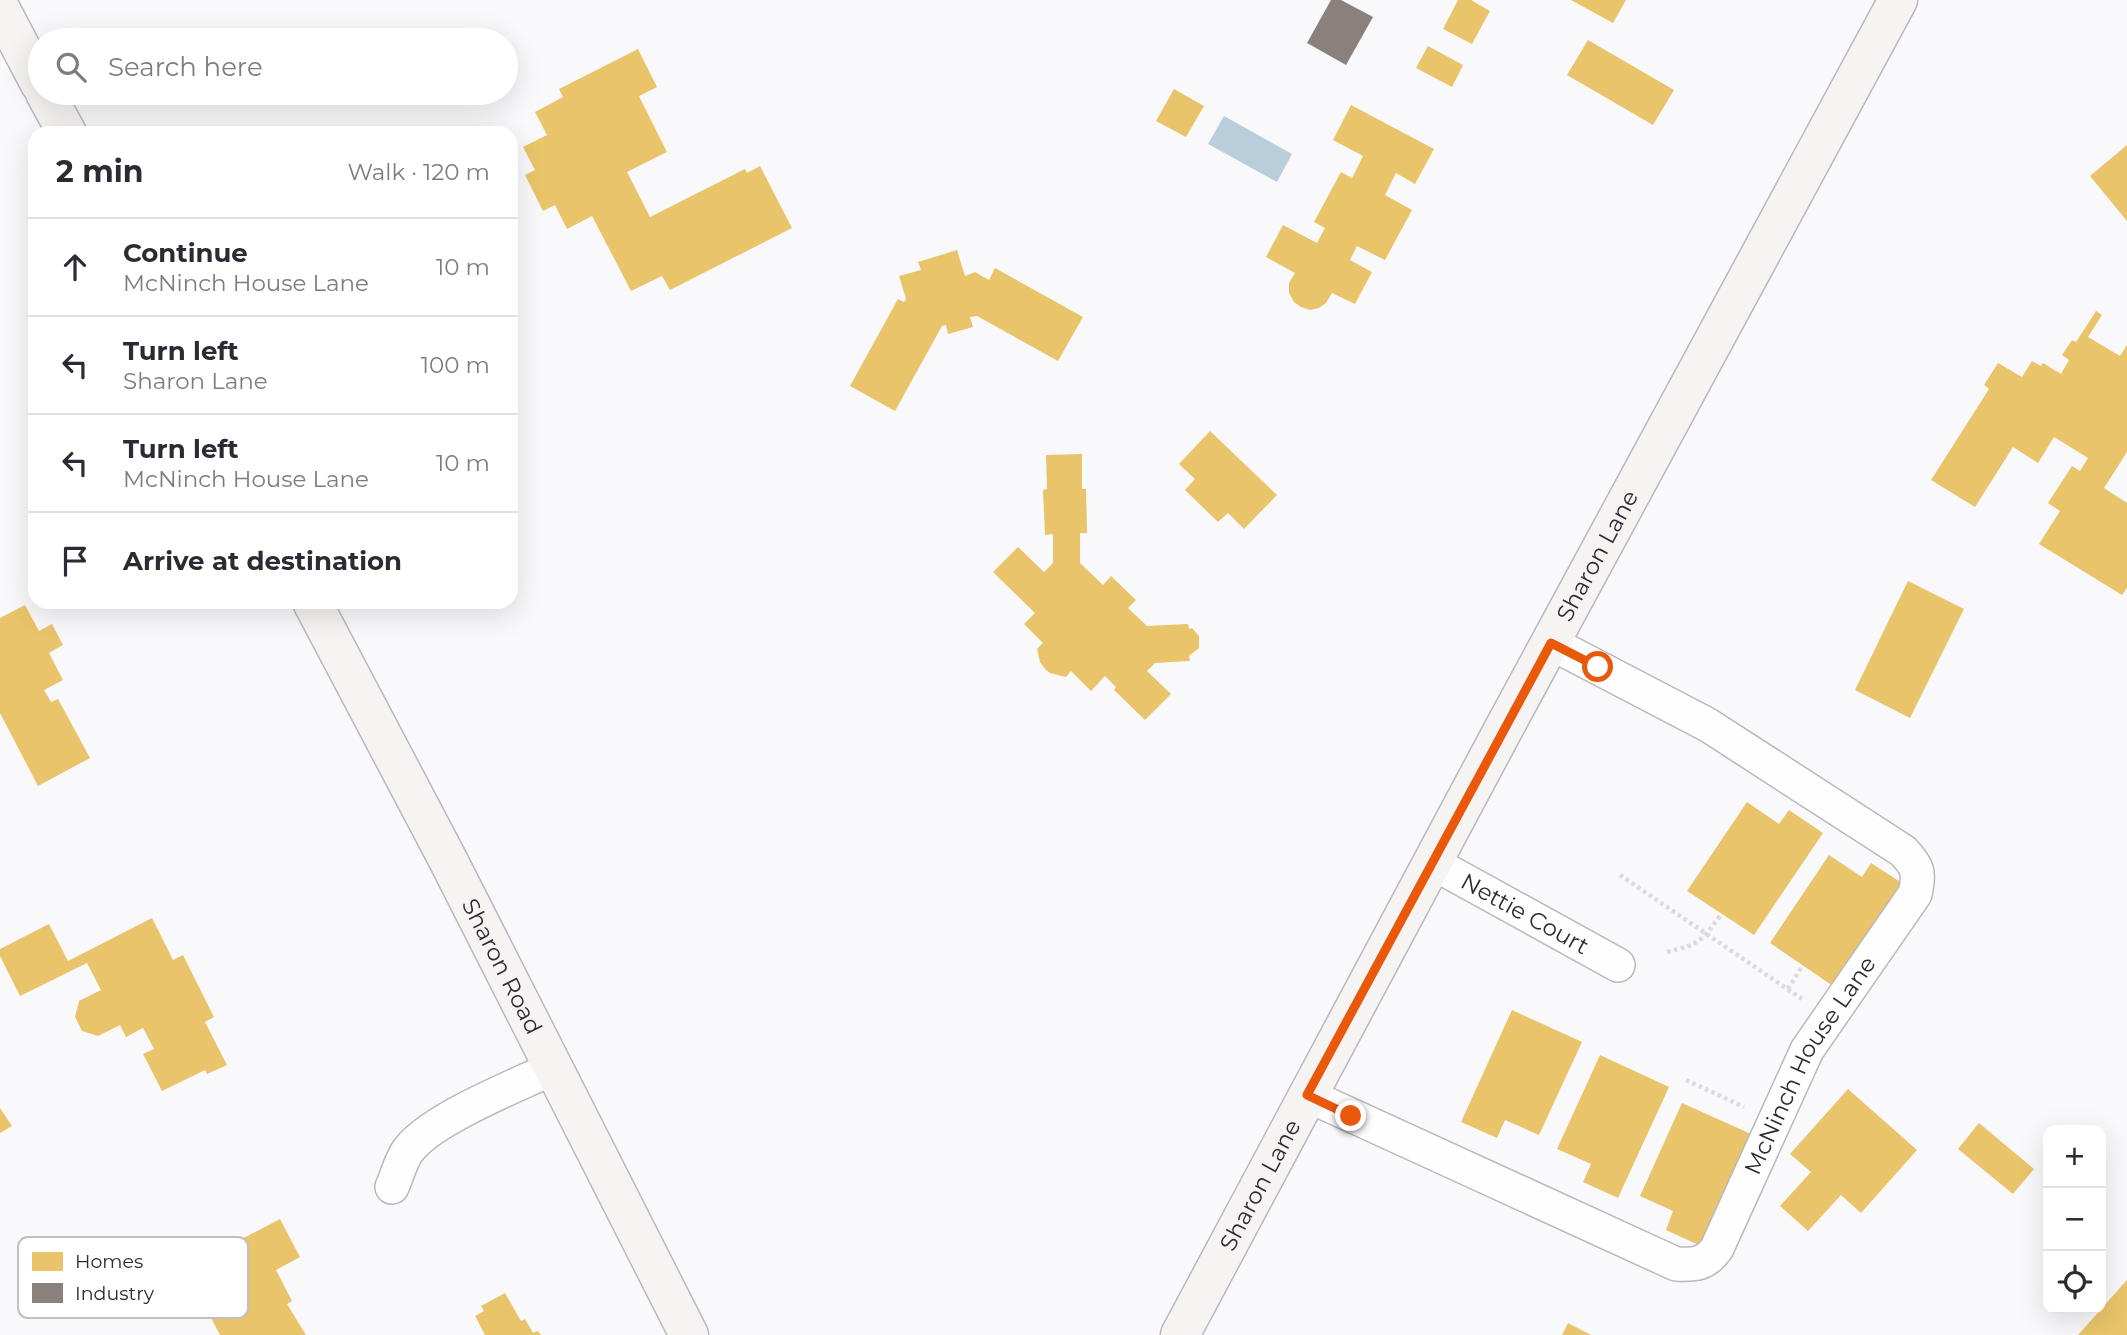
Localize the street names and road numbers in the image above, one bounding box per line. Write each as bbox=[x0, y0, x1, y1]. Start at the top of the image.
street label: Sharon Lane bbox=[1551, 485, 1644, 626]
street label: Nettie Court bbox=[1456, 867, 1594, 960]
street label: Sharon Road bbox=[456, 894, 548, 1039]
street label: McNinch House Lane bbox=[1738, 951, 1882, 1179]
street label: Sharon Lane bbox=[1214, 1115, 1307, 1256]

